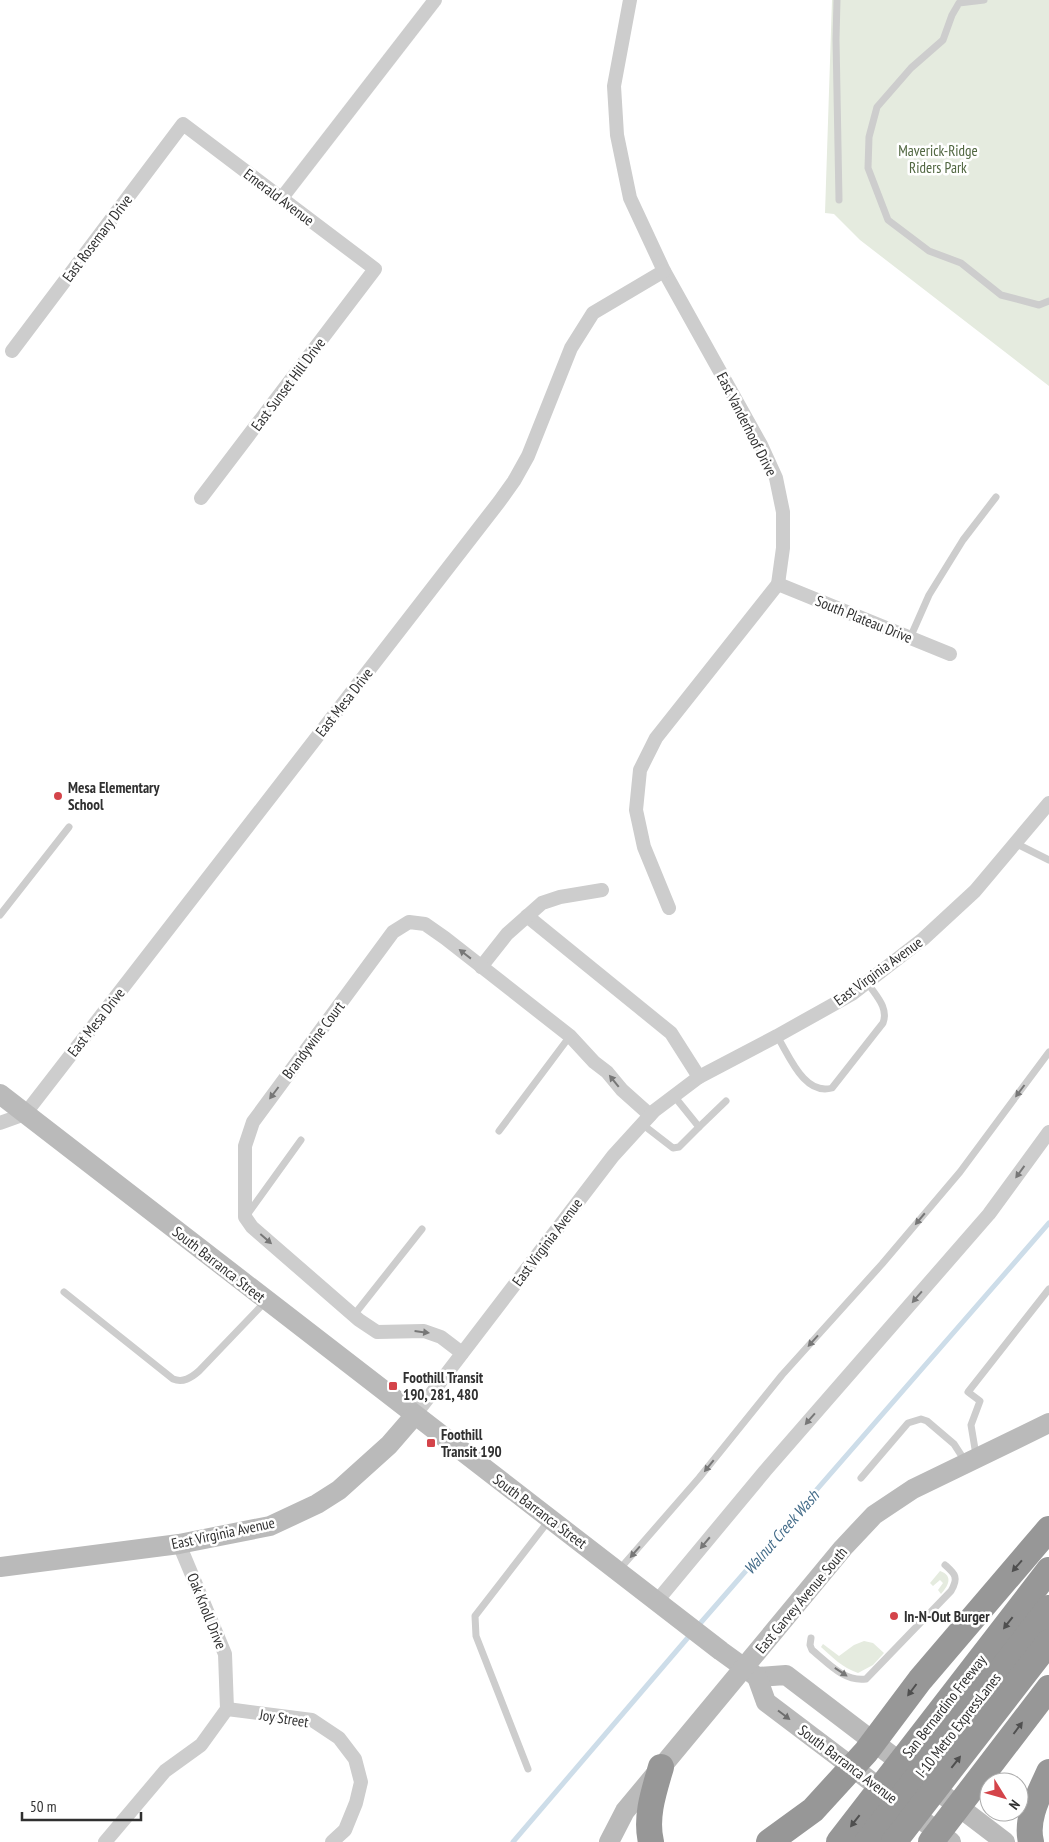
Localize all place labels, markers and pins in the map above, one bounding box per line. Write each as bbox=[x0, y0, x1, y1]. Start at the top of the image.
place label: Mesa Elementary School bbox=[68, 778, 160, 814]
marker: Mesa Elementary School bbox=[52, 790, 64, 802]
place label: Foothill Transit 190, 281, 480 bbox=[403, 1368, 484, 1404]
marker: Foothill Transit 190, 281, 480 bbox=[387, 1380, 399, 1392]
place label: Foothill Transit 190 bbox=[441, 1425, 502, 1461]
marker: Foothill Transit 190 bbox=[425, 1437, 437, 1449]
place label: In-N-Out Burger bbox=[904, 1607, 990, 1626]
marker: In-N-Out Burger bbox=[888, 1610, 900, 1622]

